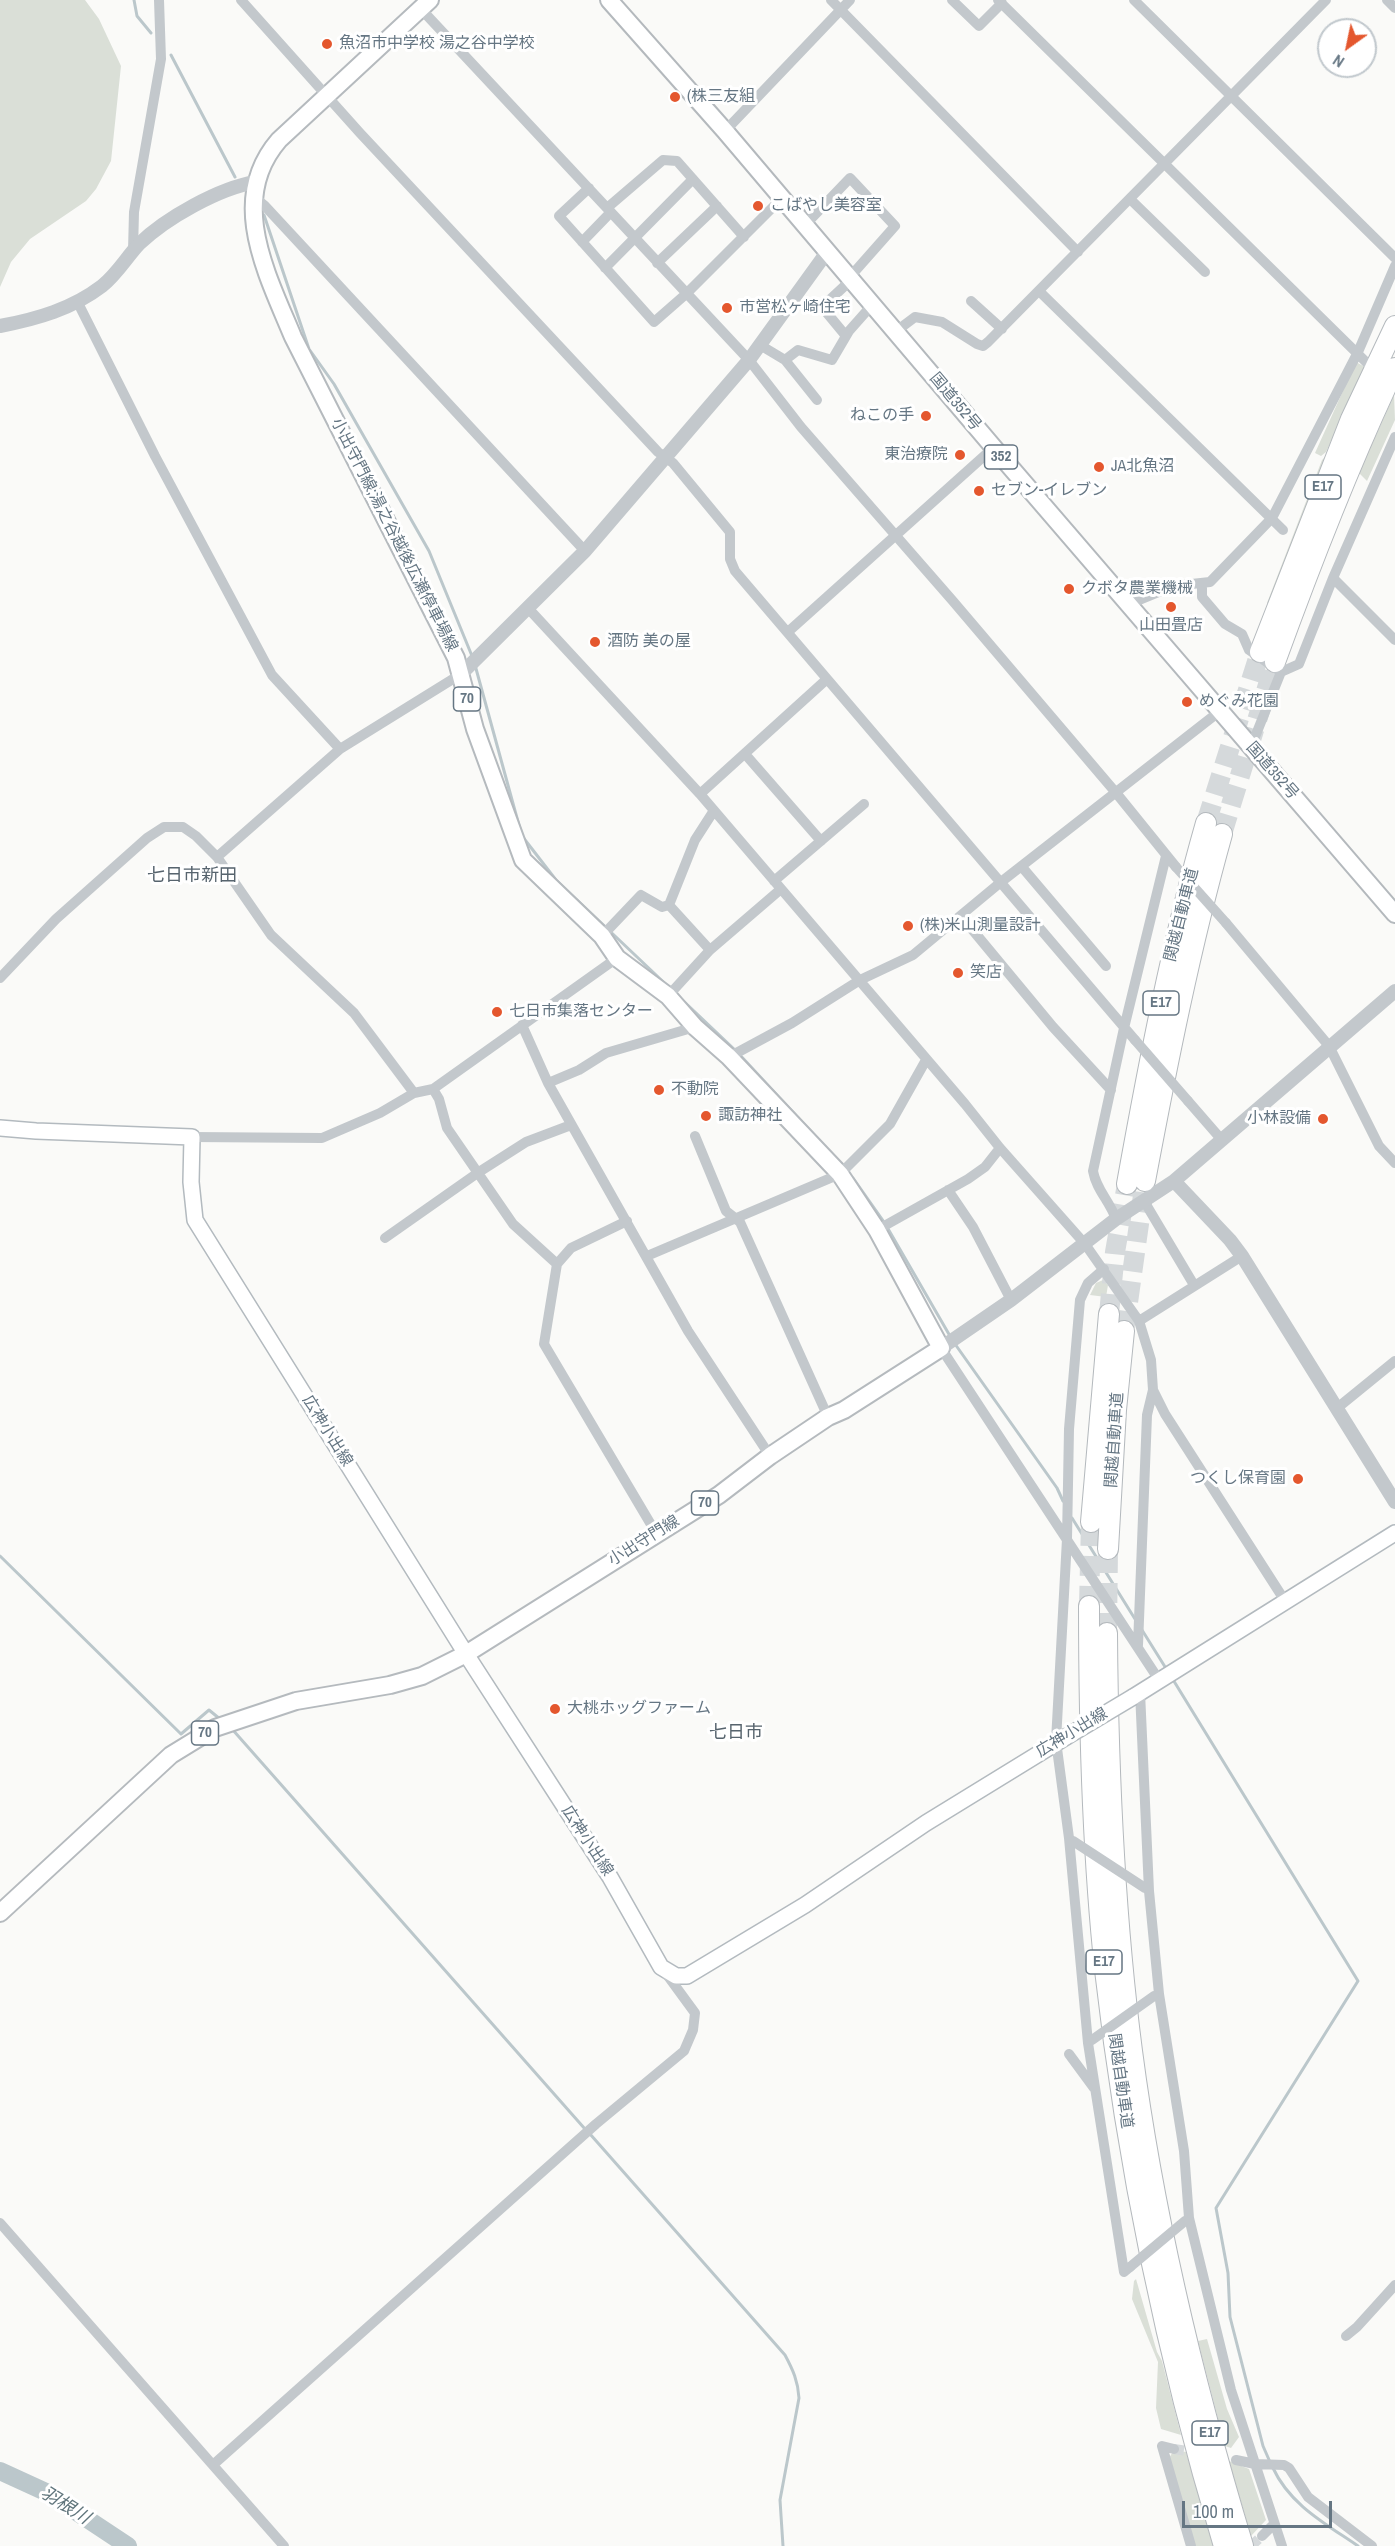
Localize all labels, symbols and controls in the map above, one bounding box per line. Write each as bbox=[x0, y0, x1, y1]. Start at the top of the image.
north arrow bbox=[1317, 18, 1377, 78]
place label: 魚沼市中学校 湯之谷中学校 bbox=[339, 34, 535, 54]
marker: 魚沼市中学校 湯之谷中学校 bbox=[320, 37, 334, 51]
text: N bbox=[1328, 50, 1348, 73]
place label: (株三友組 bbox=[687, 87, 755, 107]
marker: (株三友組 bbox=[668, 90, 682, 104]
place label: こばやし美容室 bbox=[770, 196, 882, 216]
marker: こばやし美容室 bbox=[751, 199, 765, 213]
place label: 市営松ヶ崎住宅 bbox=[739, 298, 851, 318]
marker: 市営松ヶ崎住宅 bbox=[720, 301, 734, 315]
street label: 国道352号 bbox=[925, 369, 985, 435]
place label: ねこの手 bbox=[850, 406, 914, 426]
marker: ねこの手 bbox=[919, 409, 933, 423]
street label: 小出守門線;湯之谷越後広瀬停車場線 bbox=[327, 415, 461, 655]
place label: 東治療院 bbox=[884, 445, 948, 465]
road number: 352 bbox=[984, 445, 1018, 469]
marker: 東治療院 bbox=[953, 448, 967, 462]
place label: JA北魚沼 bbox=[1111, 457, 1174, 477]
marker: JA北魚沼 bbox=[1092, 460, 1106, 474]
road number: E17 bbox=[1305, 475, 1341, 499]
place label: セブン-イレブン bbox=[991, 481, 1107, 501]
marker: セブン-イレブン bbox=[972, 484, 986, 498]
place label: クボタ農業機械 bbox=[1081, 579, 1193, 599]
marker: クボタ農業機械 bbox=[1062, 582, 1076, 596]
marker: 山田畳店 bbox=[1164, 600, 1178, 614]
place label: 山田畳店 bbox=[1139, 616, 1203, 636]
place label: 酒防 美の屋 bbox=[607, 632, 691, 652]
marker: 酒防 美の屋 bbox=[588, 635, 602, 649]
road number: 70 bbox=[454, 687, 480, 711]
place label: めぐみ花園 bbox=[1199, 692, 1279, 712]
marker: めぐみ花園 bbox=[1180, 695, 1194, 709]
street label: 国道352号 bbox=[1242, 738, 1302, 804]
district label: 七日市新田 bbox=[147, 865, 237, 887]
street label: 関越自動車道 bbox=[1161, 866, 1203, 964]
place label: (株)米山測量設計 bbox=[920, 916, 1041, 936]
marker: (株)米山測量設計 bbox=[901, 919, 915, 933]
place label: 笑店 bbox=[970, 963, 1002, 983]
marker: 笑店 bbox=[951, 966, 965, 980]
road number: E17 bbox=[1143, 991, 1179, 1015]
place label: 七日市集落センター bbox=[509, 1002, 653, 1022]
marker: 七日市集落センター bbox=[490, 1005, 504, 1019]
place label: 不動院 bbox=[671, 1080, 719, 1100]
marker: 不動院 bbox=[652, 1083, 666, 1097]
place label: 諏訪神社 bbox=[718, 1106, 782, 1126]
marker: 諏訪神社 bbox=[699, 1109, 713, 1123]
place label: 小林設備 bbox=[1247, 1109, 1311, 1129]
marker: 小林設備 bbox=[1316, 1112, 1330, 1126]
street label: 関越自動車道 bbox=[1102, 1391, 1128, 1489]
street label: 広神小出線 bbox=[298, 1392, 356, 1470]
place label: つくし保育園 bbox=[1190, 1469, 1286, 1489]
marker: つくし保育園 bbox=[1291, 1472, 1305, 1486]
road number: 70 bbox=[692, 1491, 718, 1515]
street label: 小出守門線 bbox=[605, 1512, 683, 1570]
place label: 大桃ホッグファーム bbox=[567, 1699, 711, 1719]
marker: 大桃ホッグファーム bbox=[548, 1702, 562, 1716]
street label: 広神小出線 bbox=[1033, 1704, 1111, 1762]
road number: 70 bbox=[192, 1721, 218, 1745]
district label: 七日市 bbox=[709, 1722, 763, 1744]
street label: 広神小出線 bbox=[557, 1802, 617, 1880]
road number: E17 bbox=[1086, 1950, 1122, 1974]
street label: 関越自動車道 bbox=[1104, 2032, 1136, 2130]
road number: E17 bbox=[1192, 2421, 1228, 2445]
water label: 羽根川 bbox=[36, 2483, 94, 2529]
scale bar bbox=[1185, 2489, 1335, 2527]
text: 100 m bbox=[1193, 2499, 1234, 2524]

